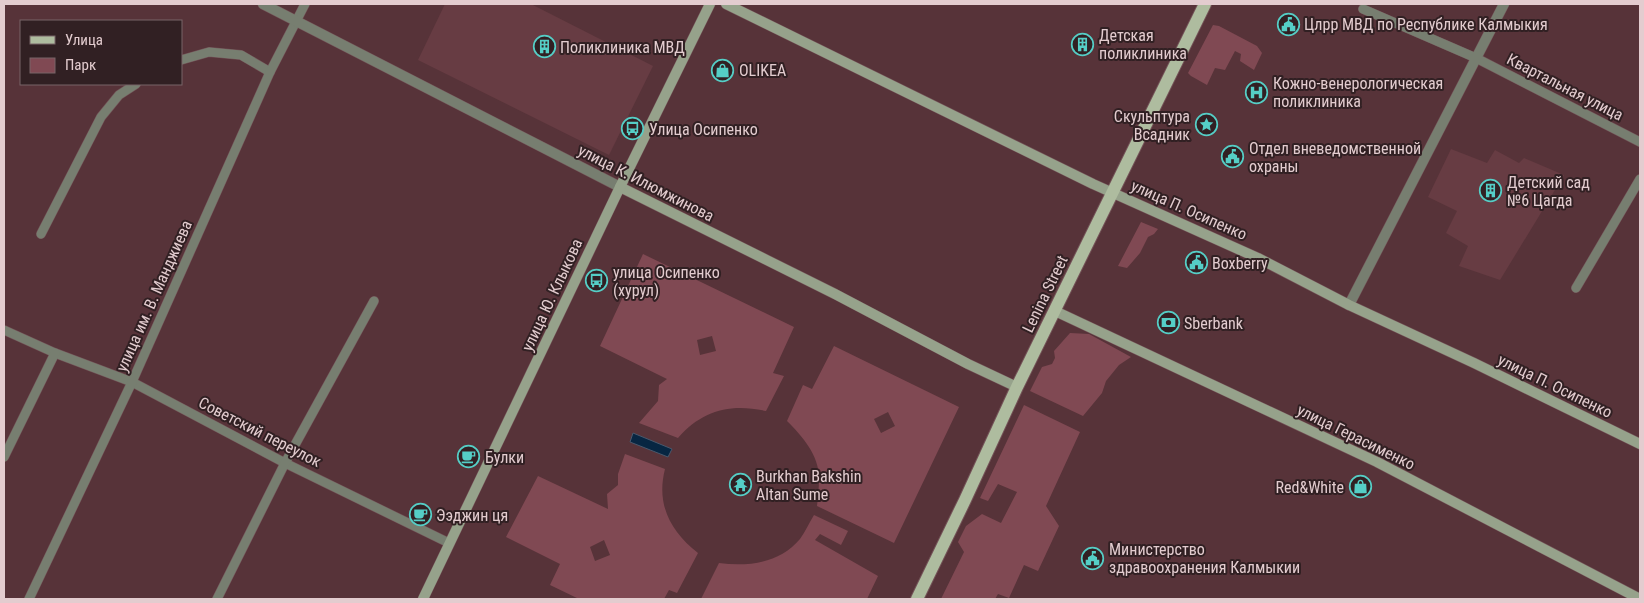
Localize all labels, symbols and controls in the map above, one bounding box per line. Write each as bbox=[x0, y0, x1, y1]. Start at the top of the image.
public building icon: Цлрр МВД по Республике Калмыкия bbox=[1276, 12, 1300, 36]
place label: Цлрр МВД по Республике Калмыкия bbox=[1304, 15, 1548, 34]
legend bbox=[20, 20, 182, 85]
place label: Детская поликлиника bbox=[1099, 26, 1187, 63]
text: Улица bbox=[65, 31, 103, 49]
building icon: Детская поликлиника bbox=[1071, 32, 1095, 56]
building icon: Поликлиника МВД bbox=[532, 35, 556, 59]
place label: Поликлиника МВД bbox=[560, 38, 685, 57]
street label: Квартальная улица bbox=[1504, 49, 1626, 125]
text: Парк bbox=[65, 56, 96, 74]
shop icon: OLIKEA bbox=[711, 58, 735, 82]
place label: OLIKEA bbox=[739, 61, 786, 80]
place label: Кожно-венерологическая поликлиника bbox=[1273, 74, 1443, 111]
hospital icon: Кожно-венерологическая поликлиника bbox=[1245, 80, 1269, 104]
place label: Скульптура Всадник bbox=[1114, 107, 1190, 144]
place icon: Скульптура Всадник bbox=[1194, 113, 1218, 137]
bus stop icon: Улица Осипенко bbox=[621, 117, 645, 141]
place label: Улица Осипенко bbox=[649, 120, 758, 139]
place label: Отдел вневедомственной охраны bbox=[1249, 139, 1421, 176]
street label: улица К. Илюмжинова bbox=[575, 141, 717, 225]
public building icon: Отдел вневедомственной охраны bbox=[1221, 145, 1245, 169]
place label: Детский сад №6 Цагда bbox=[1507, 173, 1590, 210]
street label: улица П. Осипенко bbox=[1128, 176, 1250, 244]
building icon: Детский сад №6 Цагда bbox=[1479, 179, 1503, 203]
street label: улица им. В. Манджиева bbox=[112, 217, 196, 375]
street label: улица Ю. Клыкова bbox=[518, 236, 586, 354]
public building icon: Boxberry bbox=[1184, 251, 1208, 275]
street label: Lenina Street bbox=[1018, 252, 1072, 336]
place label: Boxberry bbox=[1212, 254, 1268, 273]
place label: улица Осипенко (хурул) bbox=[613, 263, 720, 300]
bus stop icon: улица Осипенко (хурул) bbox=[585, 269, 609, 293]
bank icon: Sberbank bbox=[1156, 311, 1180, 335]
place label: Sberbank bbox=[1184, 314, 1244, 333]
street label: улица П. Осипенко bbox=[1495, 350, 1615, 422]
street label: Советский переулок bbox=[196, 393, 325, 471]
street label: улица Герасименко bbox=[1294, 400, 1418, 474]
cafe icon: Булки bbox=[457, 445, 481, 469]
place label: Булки bbox=[485, 448, 524, 467]
place label: Burkhan Bakshin Altan Sume bbox=[756, 467, 861, 504]
temple icon: Burkhan Bakshin Altan Sume bbox=[728, 473, 752, 497]
shop icon: Red&White bbox=[1348, 475, 1372, 499]
place label: Red&White bbox=[1276, 478, 1344, 497]
cafe icon: Ээджин ця bbox=[408, 503, 432, 527]
place label: Ээджин ця bbox=[436, 506, 508, 525]
place label: Министерство здравоохранения Калмыкии bbox=[1109, 540, 1300, 577]
public building icon: Министерство здравоохранения Калмыкии bbox=[1081, 546, 1105, 570]

